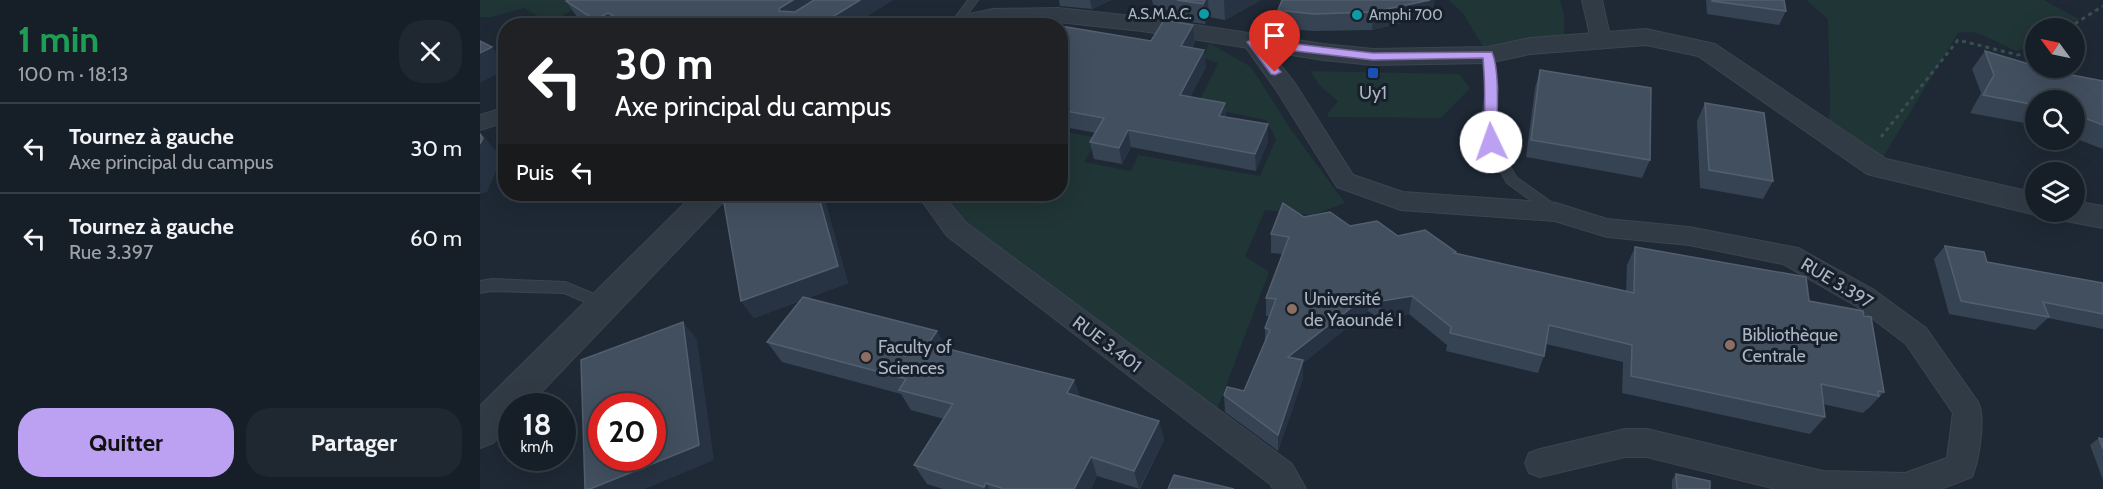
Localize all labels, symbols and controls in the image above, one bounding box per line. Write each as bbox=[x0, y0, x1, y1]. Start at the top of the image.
place label: A.S.M.A.C. bbox=[1128, 5, 1192, 23]
place label: Amphi 700 bbox=[1369, 6, 1443, 24]
marker: A.S.M.A.C. bbox=[1197, 7, 1211, 21]
marker: Amphi 700 bbox=[1350, 8, 1364, 22]
pin bbox=[1249, 10, 1300, 72]
text: 1 min bbox=[18, 17, 99, 61]
north arrow bbox=[2025, 18, 2085, 78]
map controls bbox=[2025, 18, 2085, 222]
icon: arrive bbox=[1258, 19, 1291, 52]
button: close bbox=[399, 20, 462, 83]
text: 30 m bbox=[615, 38, 713, 90]
icon: left bbox=[516, 42, 594, 120]
text: 100 m · 18:13 bbox=[18, 62, 128, 86]
marker: Uy1 bbox=[1366, 66, 1380, 80]
place label: Uy1 bbox=[1359, 82, 1387, 104]
text: Axe principal du campus bbox=[615, 90, 891, 123]
button: search bbox=[2025, 90, 2085, 150]
position arrow bbox=[1459, 110, 1523, 174]
text: Tournez à gauche bbox=[69, 123, 234, 150]
icon: left bbox=[18, 132, 51, 165]
text: 30 m bbox=[410, 135, 462, 162]
text: Axe principal du campus bbox=[69, 150, 274, 174]
icon: left bbox=[566, 156, 599, 189]
text: Puis bbox=[516, 159, 554, 186]
button: layers bbox=[2025, 162, 2085, 222]
text: Tournez à gauche bbox=[69, 213, 234, 240]
icon: left bbox=[18, 222, 51, 255]
text: 60 m bbox=[410, 225, 462, 252]
text: Rue 3.397 bbox=[69, 240, 153, 264]
street label: RUE 3.397 bbox=[1797, 253, 1877, 313]
place label: Université de Yaoundé I bbox=[1304, 288, 1402, 331]
marker: Université de Yaoundé I bbox=[1285, 302, 1299, 316]
street label: RUE 3.401 bbox=[1068, 311, 1146, 377]
place label: Bibliothèque Centrale bbox=[1742, 324, 1838, 367]
place label: Faculty of Sciences bbox=[878, 336, 952, 379]
marker: Bibliothèque Centrale bbox=[1723, 338, 1737, 352]
marker: Faculty of Sciences bbox=[859, 350, 873, 364]
speed limit sign: 20 bbox=[588, 393, 666, 471]
text: 18 bbox=[522, 406, 552, 443]
button: Quitter bbox=[18, 408, 234, 477]
button: Partager bbox=[246, 408, 462, 477]
text: km/h bbox=[521, 438, 553, 456]

